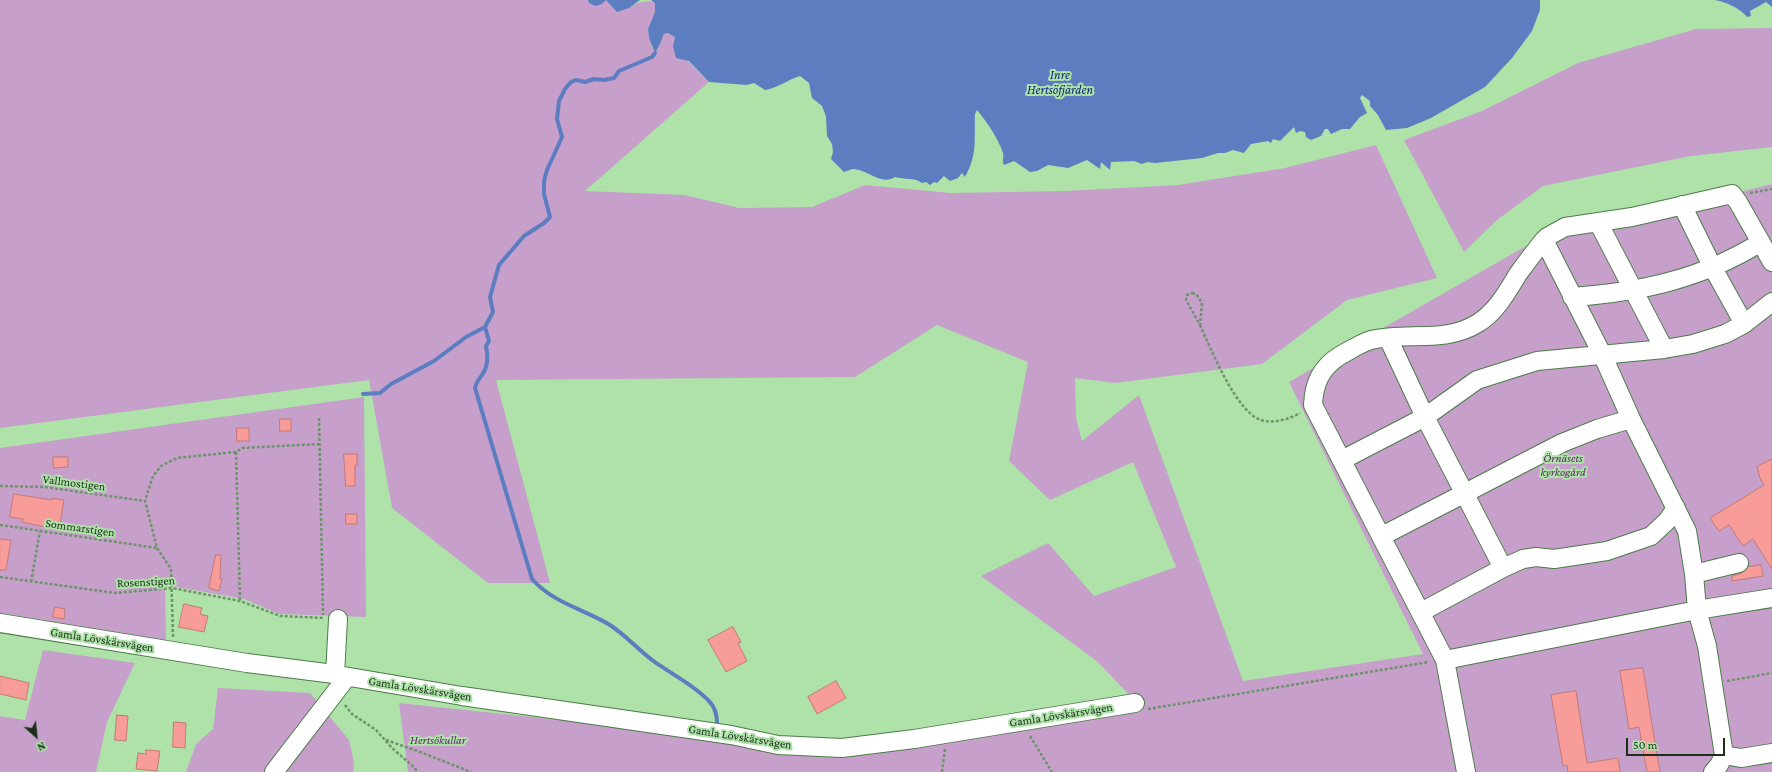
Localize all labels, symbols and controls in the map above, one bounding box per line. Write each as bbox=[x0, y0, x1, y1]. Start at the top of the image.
water label: Inre Hertsöfjärden bbox=[1027, 67, 1093, 98]
park label: Örnäsets kyrkogård bbox=[1540, 451, 1586, 479]
street label: Vallmostigen bbox=[42, 472, 106, 494]
street label: Sommarstigen bbox=[44, 516, 116, 540]
street label: Rosenstigen bbox=[117, 573, 175, 591]
street label: Gamla Lövskärsvägen bbox=[49, 625, 155, 655]
street label: Gamla Lövskärsvägen bbox=[367, 674, 473, 704]
street label: Gamla Lövskärsvägen bbox=[1008, 700, 1114, 730]
north arrow bbox=[16, 716, 56, 756]
street label: Gamla Lövskärsvägen bbox=[687, 722, 793, 752]
scale bar bbox=[1628, 730, 1727, 756]
park label: Hertsökullar bbox=[410, 733, 466, 747]
text: 50 m bbox=[1633, 738, 1657, 752]
text: N bbox=[35, 740, 48, 754]

